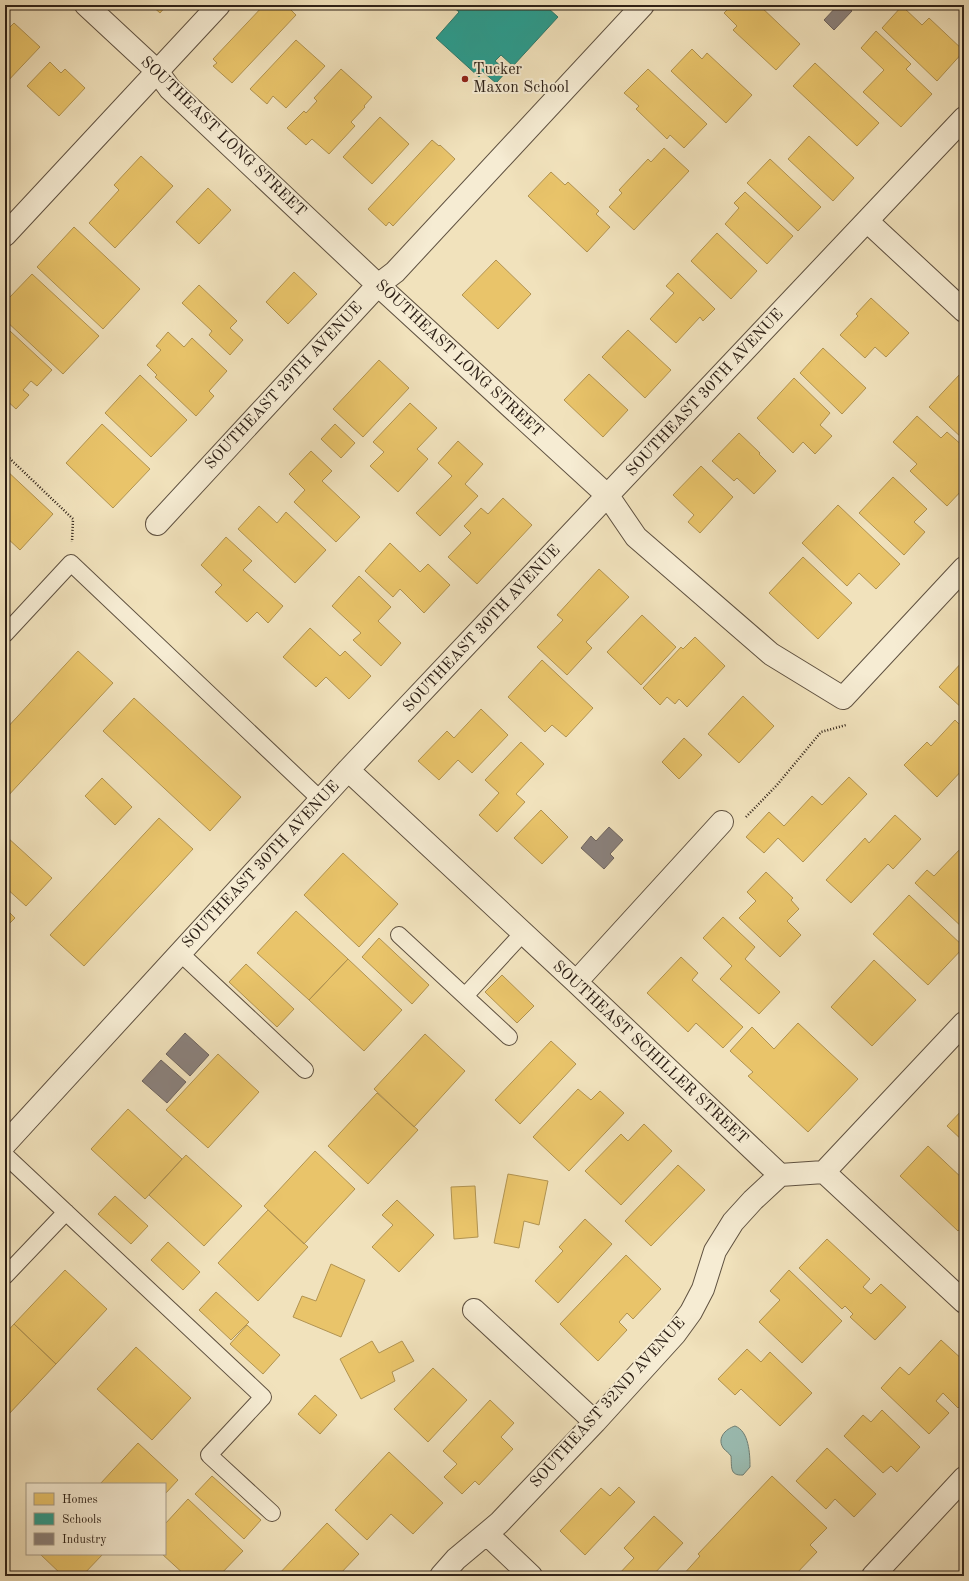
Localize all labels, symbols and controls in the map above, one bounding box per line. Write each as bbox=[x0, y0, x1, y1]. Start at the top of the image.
street label: SOUTHEAST LONG STREET bbox=[137, 54, 309, 220]
place label: Tucker Maxon School bbox=[473, 62, 569, 96]
marker: Tucker Maxon School bbox=[460, 74, 470, 84]
street label: SOUTHEAST LONG STREET bbox=[372, 277, 546, 441]
street label: SOUTHEAST 29TH AVENUE bbox=[202, 299, 366, 473]
street label: SOUTHEAST 30TH AVENUE bbox=[623, 306, 787, 480]
street label: SOUTHEAST 30TH AVENUE bbox=[400, 542, 564, 716]
street label: SOUTHEAST 30TH AVENUE bbox=[179, 778, 343, 952]
street label: SOUTHEAST SCHILLER STREET bbox=[549, 958, 751, 1148]
street label: SOUTHEAST 32ND AVENUE bbox=[527, 1315, 689, 1491]
legend bbox=[26, 1483, 166, 1555]
text: Homes bbox=[62, 1494, 98, 1506]
text: Schools bbox=[62, 1514, 102, 1526]
text: Industry bbox=[62, 1534, 107, 1546]

